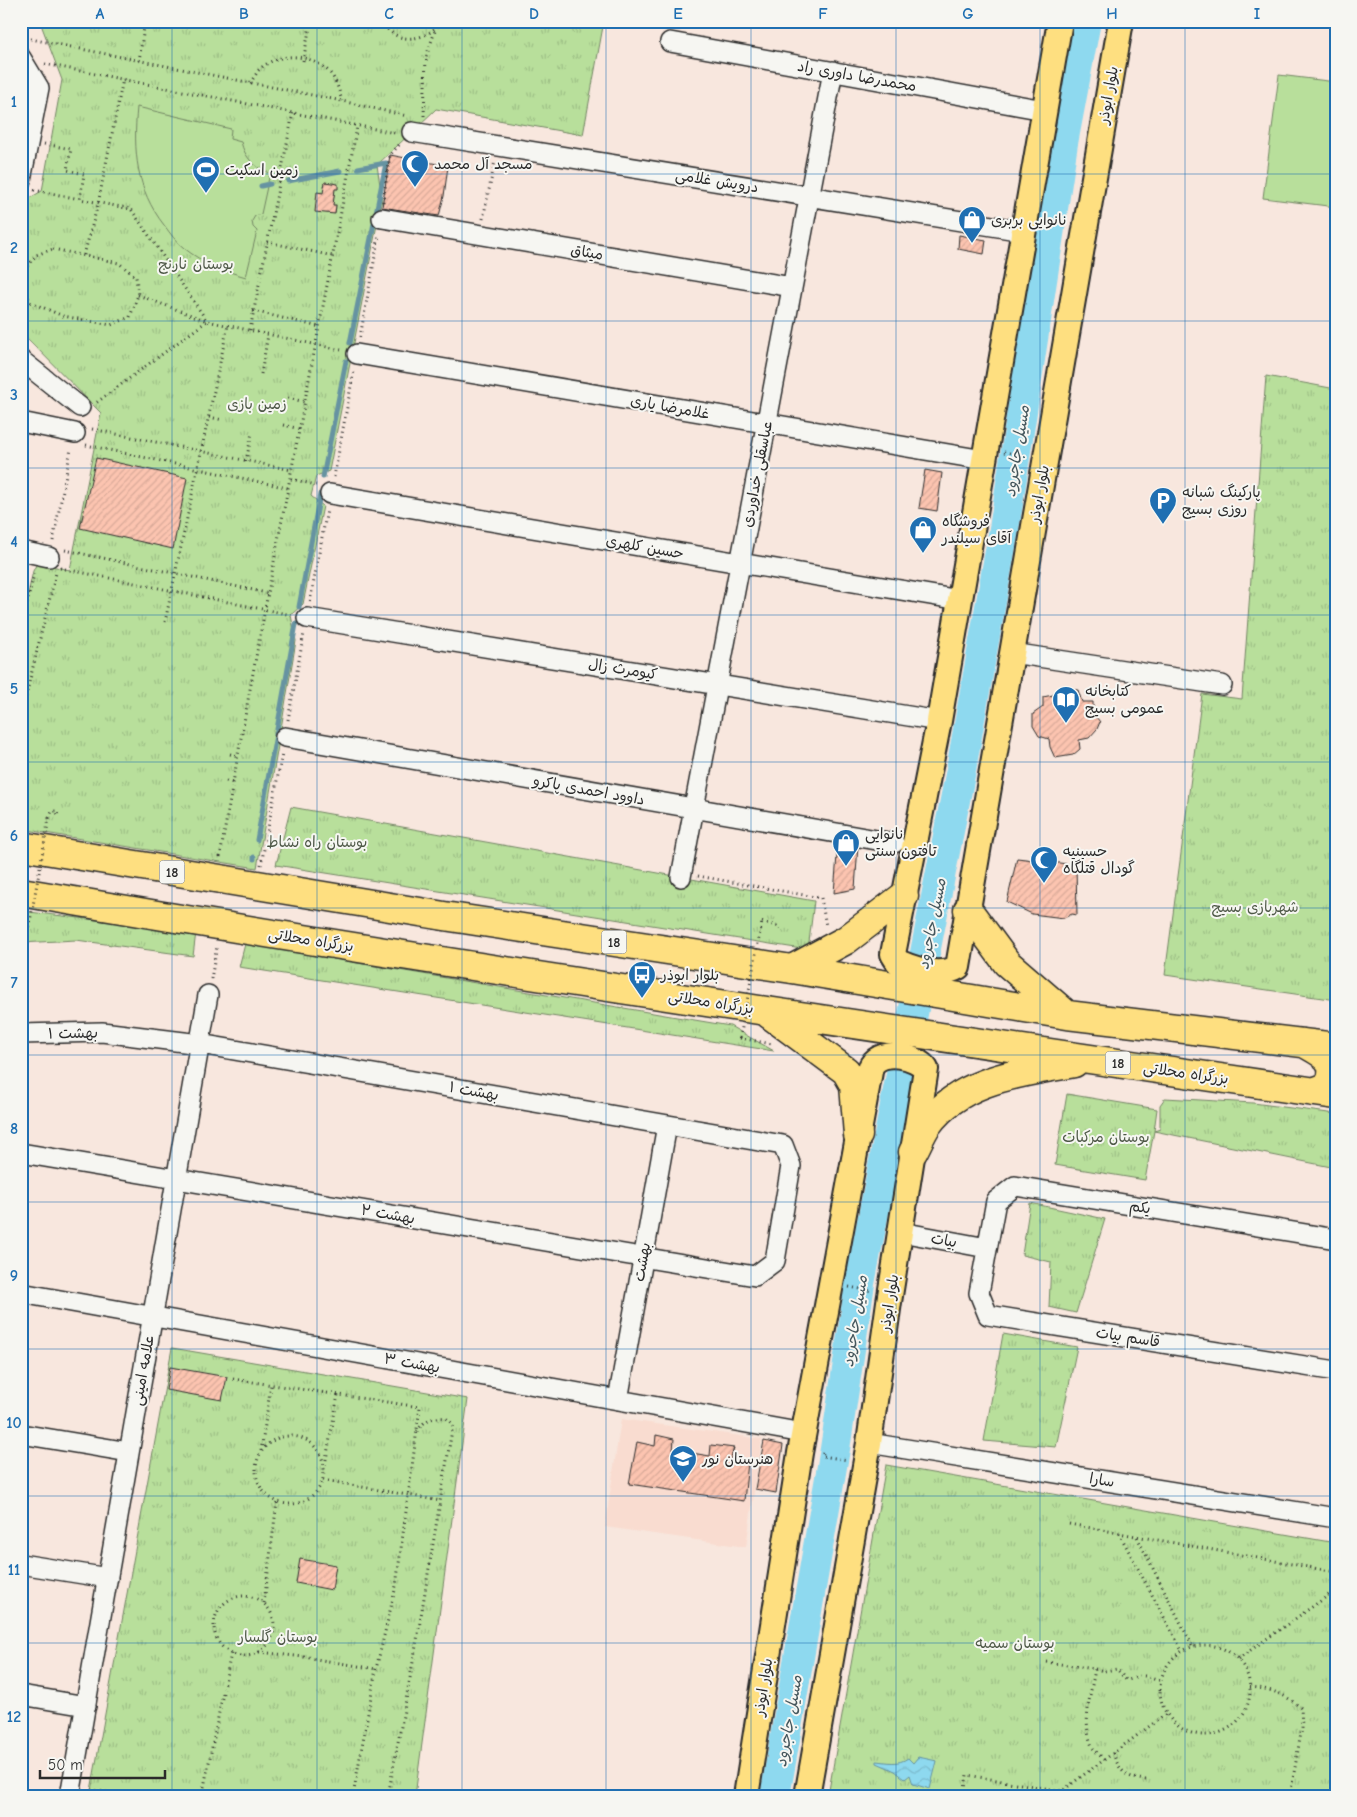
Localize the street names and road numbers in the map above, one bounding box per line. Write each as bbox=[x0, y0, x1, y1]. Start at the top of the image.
street label: محمدرضا داوری راد bbox=[796, 57, 918, 95]
street label: بلوار ابوذر bbox=[1094, 65, 1122, 126]
street label: درویش غلامی bbox=[674, 166, 760, 197]
street label: میثاق bbox=[569, 240, 605, 264]
street label: غلامرضا یاری bbox=[629, 391, 711, 423]
street label: عباسقلی خداوردی bbox=[738, 419, 777, 529]
street label: بلوار ابوذر bbox=[1025, 464, 1053, 525]
street label: حسین کلهری bbox=[605, 531, 685, 563]
street label: کیومرث زال bbox=[587, 655, 659, 683]
street label: داوود احمدی پاکرو bbox=[531, 771, 646, 810]
road number: 18 bbox=[160, 860, 184, 884]
street label: بزرگراه محلاتی bbox=[267, 924, 355, 957]
road number: 18 bbox=[602, 930, 626, 954]
street label: بزرگراه محلاتی bbox=[667, 986, 755, 1019]
street label: بهشت ۱ bbox=[48, 1024, 98, 1042]
road number: 18 bbox=[1106, 1052, 1130, 1074]
street label: بزرگراه محلاتی bbox=[1142, 1058, 1230, 1089]
street label: بهشت ۱ bbox=[448, 1078, 500, 1104]
street label: یکم bbox=[1128, 1196, 1152, 1221]
street label: بهشت ۲ bbox=[359, 1200, 417, 1228]
street label: بیات bbox=[930, 1229, 958, 1251]
street label: بهشت bbox=[630, 1241, 654, 1283]
street label: بلوار ابوذر bbox=[875, 1273, 902, 1334]
street label: قاسم بیات bbox=[1094, 1323, 1161, 1354]
street label: علامه امینی bbox=[128, 1333, 159, 1407]
street label: بهشت ۳ bbox=[382, 1349, 442, 1377]
street label: سارا bbox=[1088, 1469, 1116, 1491]
street label: بلوار ابوذر bbox=[749, 1657, 776, 1718]

